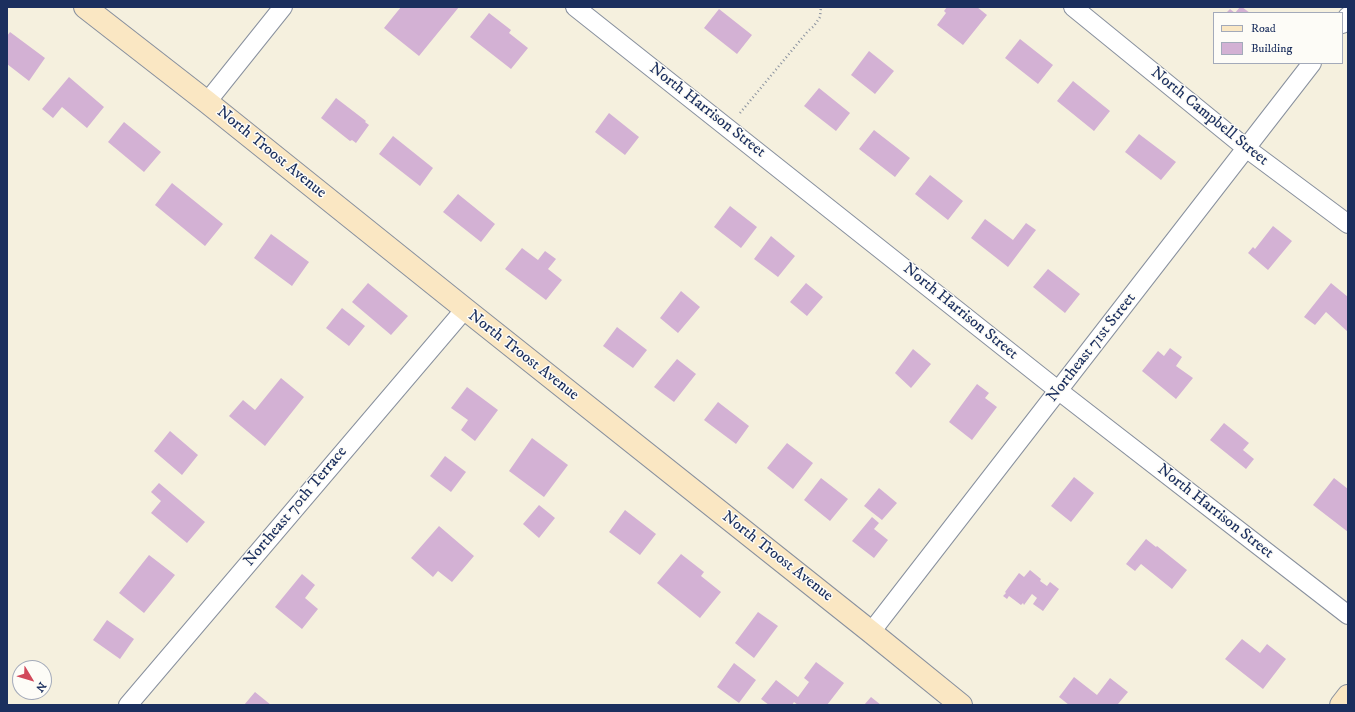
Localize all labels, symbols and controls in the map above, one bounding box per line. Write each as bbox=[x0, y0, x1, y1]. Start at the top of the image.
legend bbox=[1213, 12, 1343, 64]
text: Road bbox=[1251, 21, 1276, 36]
text: Building bbox=[1251, 41, 1292, 56]
street label: North Harrison Street bbox=[645, 60, 769, 162]
street label: North Campbell Street bbox=[1146, 64, 1272, 170]
street label: North Troost Avenue bbox=[212, 103, 330, 203]
street label: North Harrison Street bbox=[899, 260, 1021, 364]
street label: Northeast 71st Street bbox=[1043, 290, 1141, 406]
street label: North Troost Avenue bbox=[464, 307, 582, 405]
street label: Northeast 70th Terrace bbox=[240, 443, 352, 571]
street label: North Harrison Street bbox=[1153, 461, 1277, 563]
street label: North Troost Avenue bbox=[718, 508, 836, 606]
north arrow bbox=[12, 660, 52, 700]
text: N bbox=[32, 679, 49, 695]

